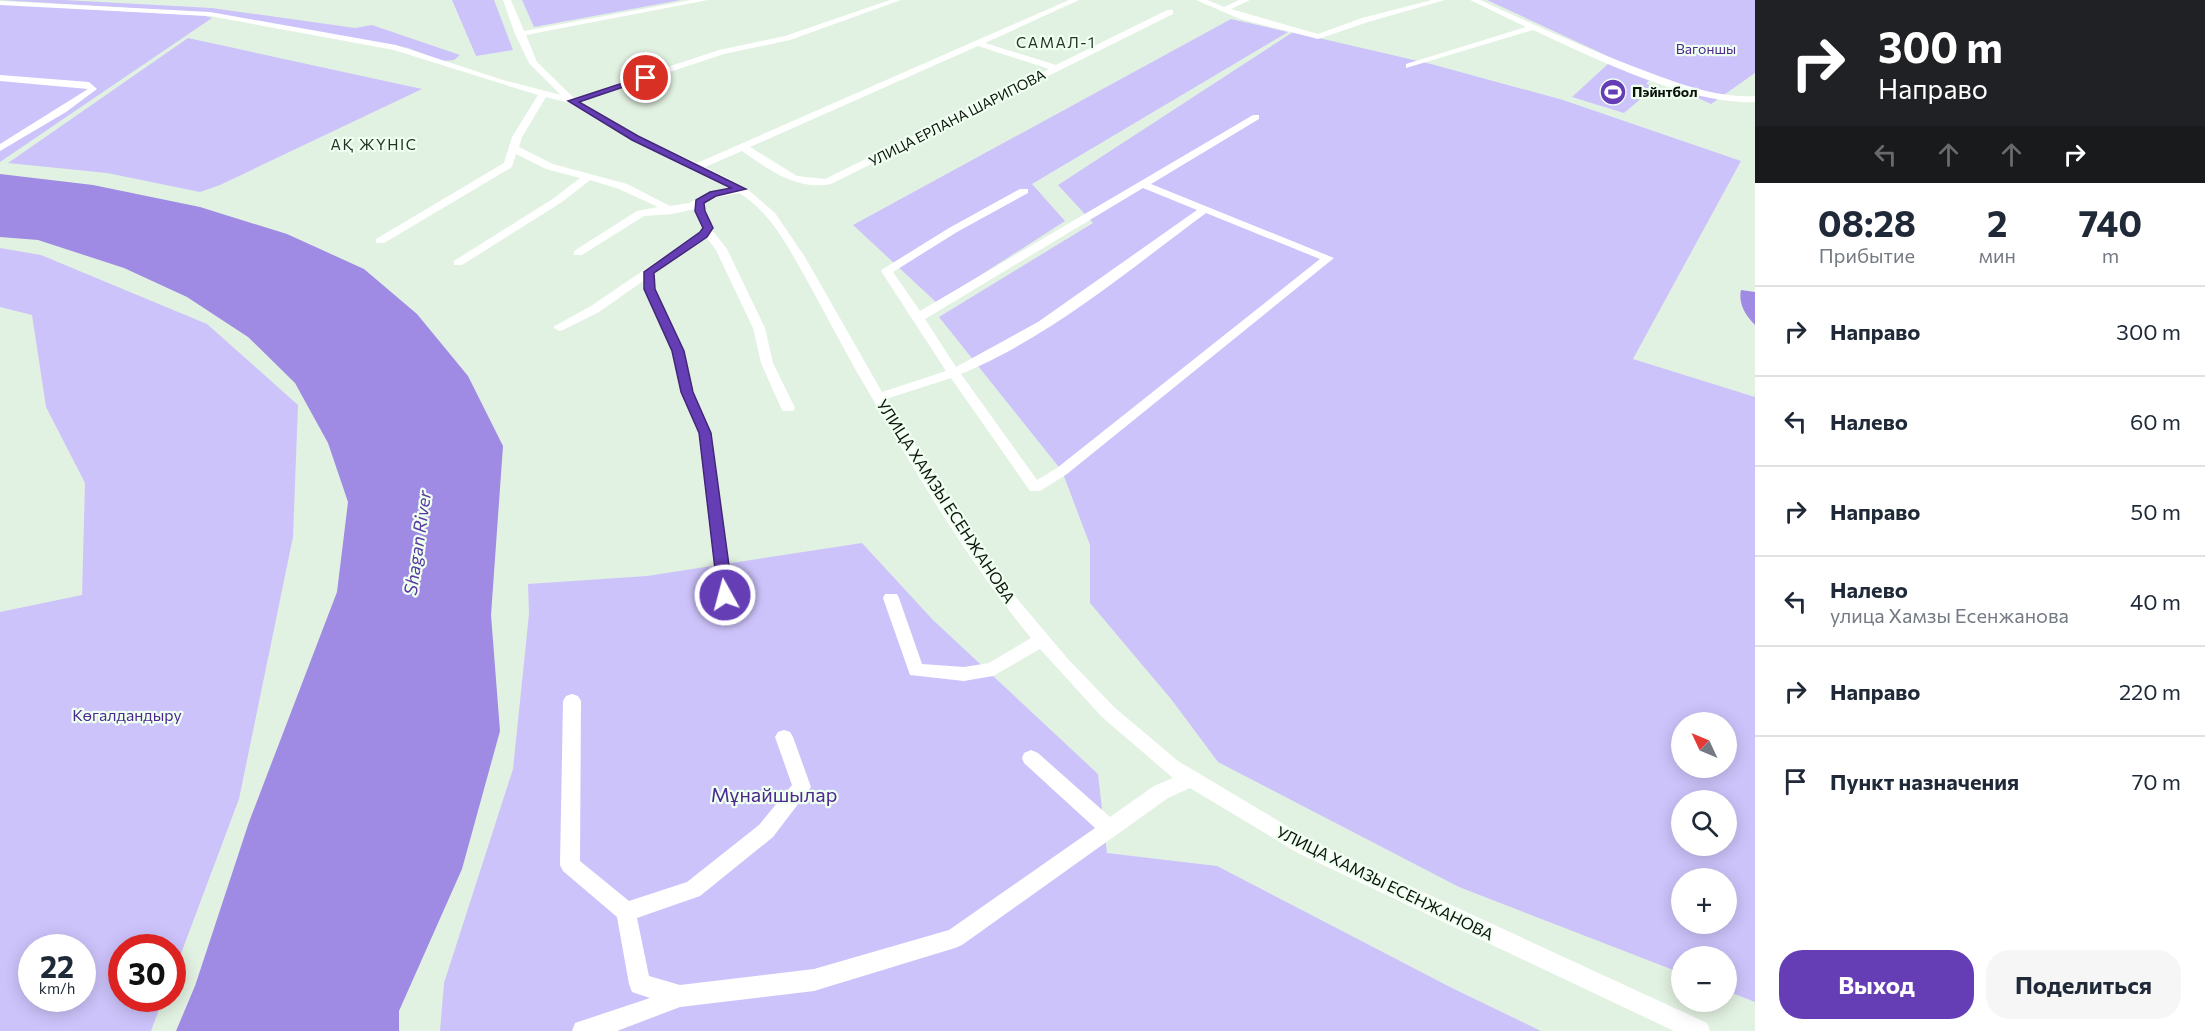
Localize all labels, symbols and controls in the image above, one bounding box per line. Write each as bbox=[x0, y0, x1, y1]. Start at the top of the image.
text: 300 m bbox=[1878, 20, 2003, 72]
icon: right bbox=[1779, 24, 1857, 102]
district label: САМАЛ-1 bbox=[1016, 33, 1096, 51]
park label: Вагоншы bbox=[1676, 40, 1736, 57]
pin bbox=[620, 52, 671, 103]
icon: arrive bbox=[629, 61, 662, 94]
street label: УЛИЦА ЕРЛАНА ШАРИПОВА bbox=[866, 65, 1048, 170]
text: Направо bbox=[1878, 72, 1988, 105]
sports icon: Пэйнтбол bbox=[1598, 77, 1628, 107]
place label: Пэйнтбол bbox=[1632, 83, 1697, 100]
district label: АҚ ЖҮНІС bbox=[331, 135, 417, 153]
icon: left bbox=[1869, 138, 1902, 171]
icon: ahead bbox=[1932, 138, 1965, 171]
icon: ahead bbox=[1995, 138, 2028, 171]
icon: right bbox=[2058, 138, 2091, 171]
text: 08:28 bbox=[1818, 200, 1916, 244]
text: 2 bbox=[1987, 200, 2008, 244]
text: 740 bbox=[2079, 200, 2142, 244]
text: Прибытие bbox=[1819, 243, 1915, 267]
text: мин bbox=[1979, 243, 2016, 267]
text: m bbox=[2102, 243, 2119, 267]
icon: right bbox=[1779, 315, 1812, 348]
text: Направо bbox=[1830, 318, 1920, 345]
text: 300 m bbox=[2116, 318, 2181, 345]
street label: УЛИЦА ХАМЗЫ ЕСЕНЖАНОВА bbox=[873, 395, 1020, 606]
icon: left bbox=[1779, 405, 1812, 438]
text: Налево bbox=[1830, 408, 1908, 435]
text: 60 m bbox=[2130, 408, 2181, 435]
water label: Shagan River bbox=[399, 488, 435, 597]
icon: right bbox=[1779, 495, 1812, 528]
text: Направо bbox=[1830, 498, 1920, 525]
text: 50 m bbox=[2131, 498, 2181, 525]
position arrow bbox=[693, 563, 757, 627]
text: Налево bbox=[1830, 576, 1908, 603]
icon: left bbox=[1779, 585, 1812, 618]
text: 40 m bbox=[2130, 588, 2181, 615]
text: улица Хамзы Есенжанова bbox=[1830, 603, 2069, 627]
icon: right bbox=[1779, 675, 1812, 708]
text: Направо bbox=[1830, 678, 1920, 705]
text: 220 m bbox=[2119, 678, 2181, 705]
park label: Көгалдандыру bbox=[72, 705, 182, 724]
north arrow bbox=[1671, 712, 1737, 778]
map controls bbox=[1671, 712, 1737, 1012]
icon: arrive bbox=[1779, 765, 1812, 798]
text: Пункт назначения bbox=[1830, 768, 2019, 795]
text: 70 m bbox=[2132, 768, 2181, 795]
park label: Мұнайшылар bbox=[711, 782, 837, 806]
button: search bbox=[1671, 790, 1737, 856]
street label: УЛИЦА ХАМЗЫ ЕСЕНЖАНОВА bbox=[1273, 822, 1497, 944]
button: + bbox=[1671, 868, 1737, 934]
speed limit sign: 30 bbox=[108, 934, 186, 1012]
button: − bbox=[1671, 946, 1737, 1012]
text: 22 bbox=[40, 947, 74, 984]
button: Выход bbox=[1779, 950, 1974, 1019]
button: Поделиться bbox=[1986, 950, 2181, 1019]
text: km/h bbox=[39, 979, 75, 997]

